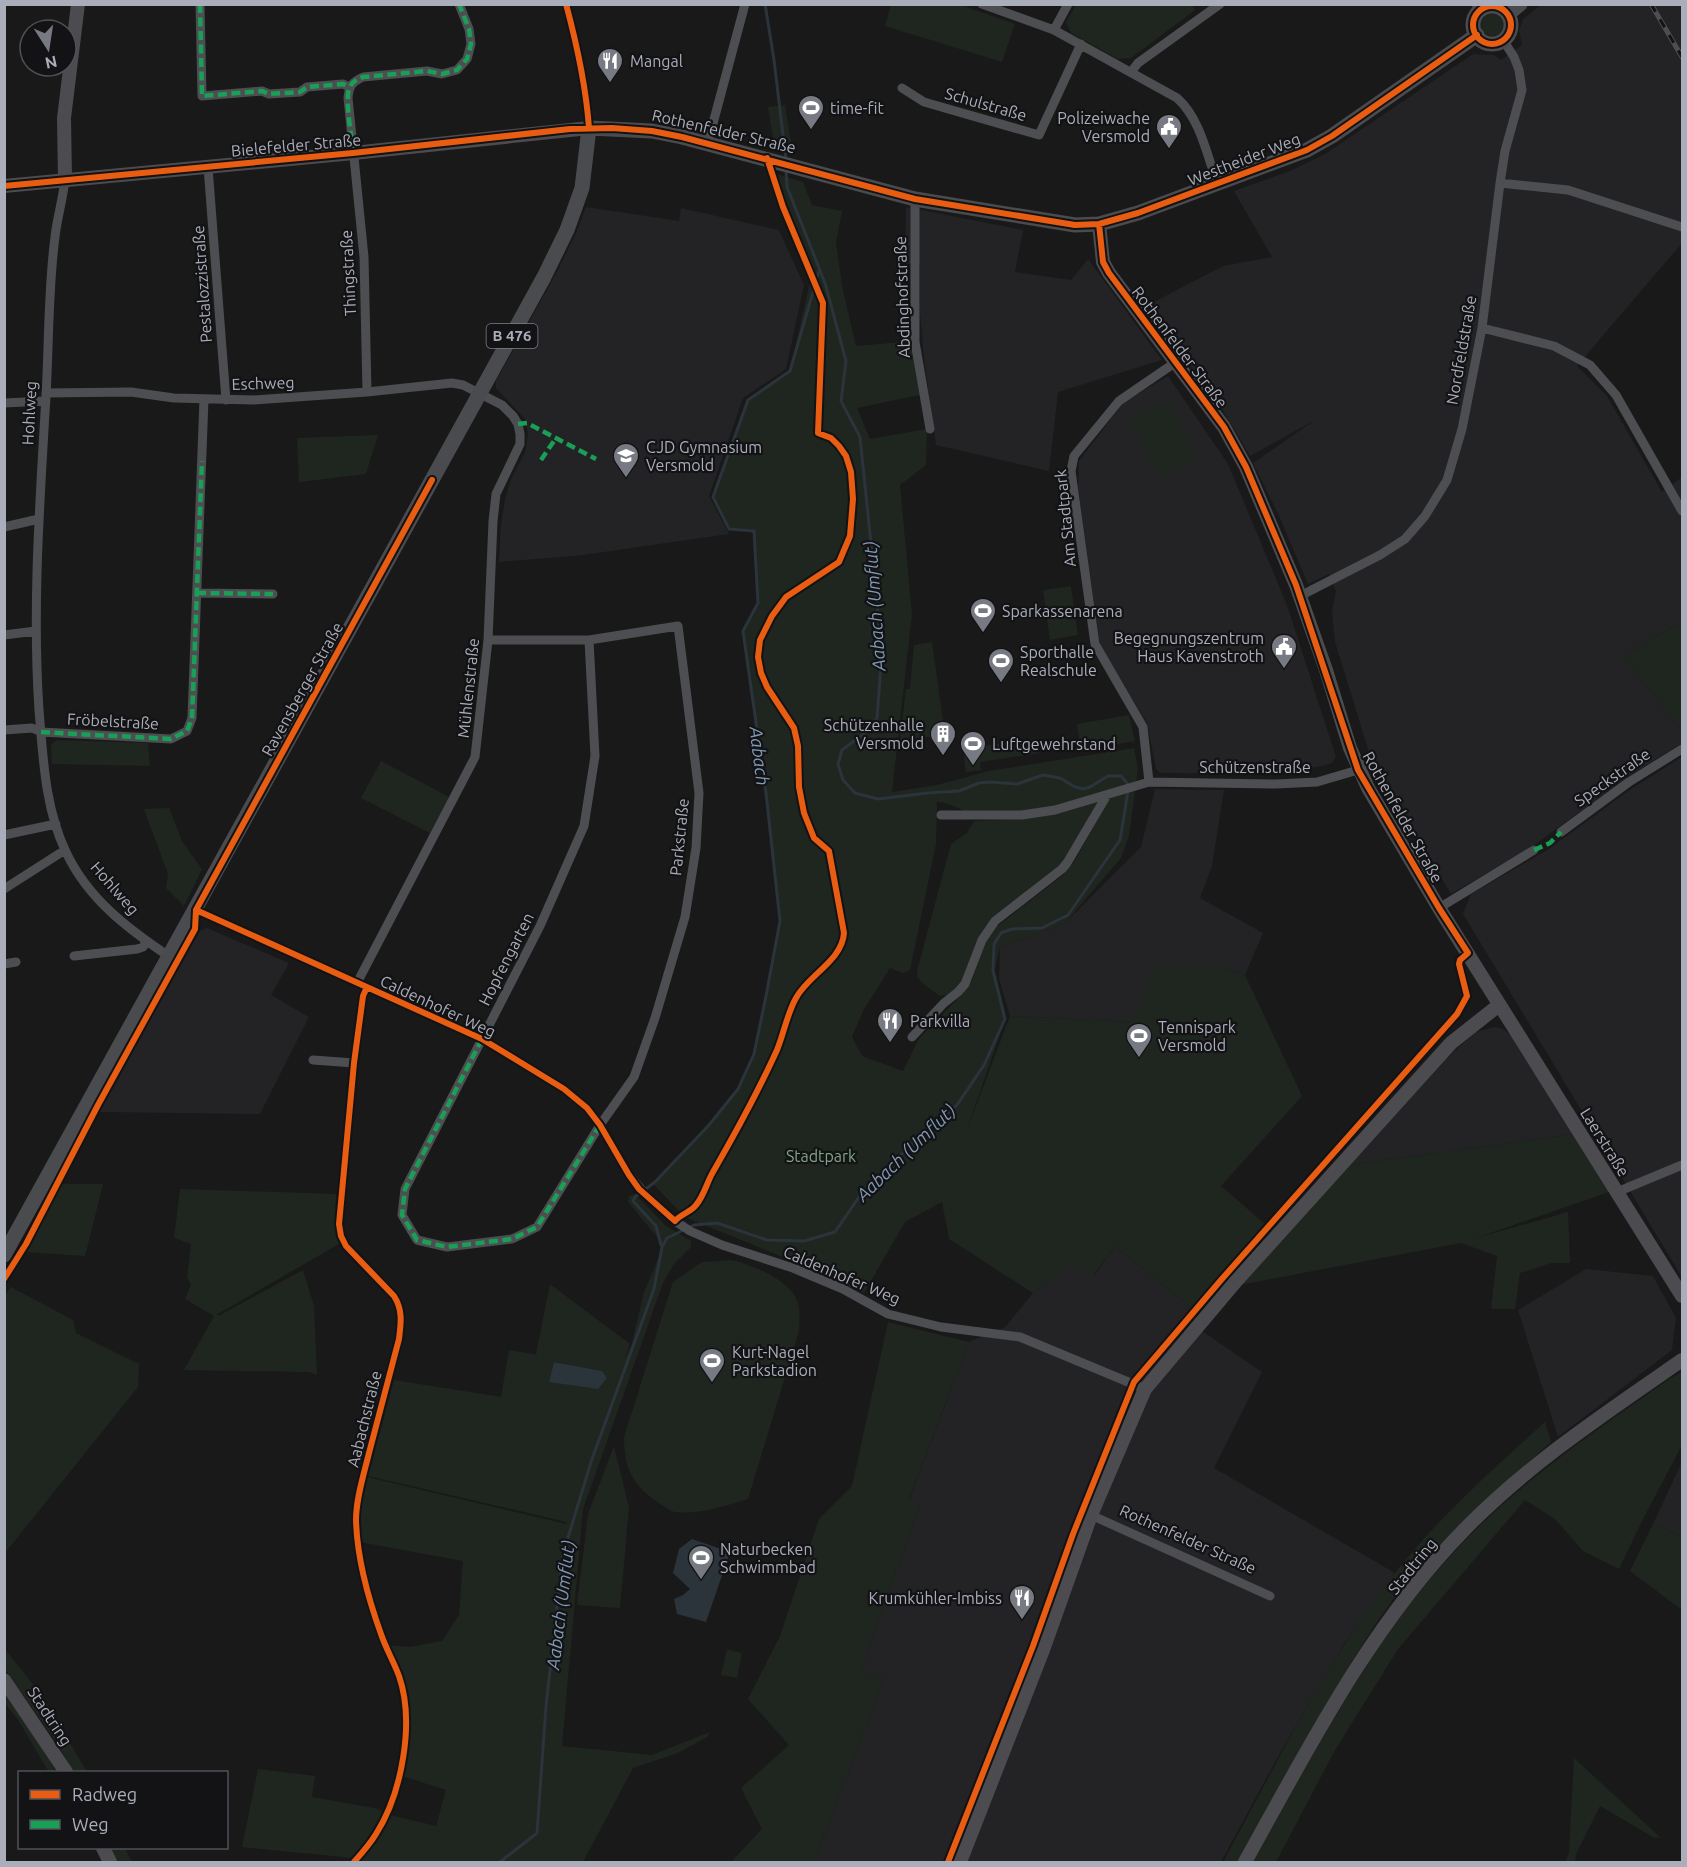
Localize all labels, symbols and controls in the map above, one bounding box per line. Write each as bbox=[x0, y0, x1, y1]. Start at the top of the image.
north arrow bbox=[18, 18, 78, 78]
restaurant icon: Mangal bbox=[595, 46, 625, 84]
place label: Mangal bbox=[630, 52, 683, 70]
text: N bbox=[43, 53, 59, 73]
street label: Schulstraße bbox=[943, 84, 1029, 124]
sports icon: time-fit bbox=[796, 93, 826, 131]
place label: time-fit bbox=[830, 99, 884, 117]
street label: Rothenfelder Straße bbox=[650, 106, 798, 156]
place label: Polizeiwache Versmold bbox=[1057, 109, 1150, 145]
public building icon: Polizeiwache Versmold bbox=[1154, 112, 1184, 150]
street label: Westheider Weg bbox=[1185, 129, 1303, 189]
street label: Bielefelder Straße bbox=[230, 130, 362, 160]
street label: Pestalozzistraße bbox=[189, 225, 215, 343]
street label: Thingstraße bbox=[337, 229, 359, 317]
street label: Abdinghofstraße bbox=[891, 236, 913, 358]
street label: Rothenfelder Straße bbox=[1129, 283, 1231, 411]
street label: Nordfeldstraße bbox=[1443, 294, 1479, 406]
road number: B 476 bbox=[486, 324, 538, 348]
street label: Eschweg bbox=[231, 373, 295, 393]
street label: Hohlweg bbox=[18, 380, 40, 446]
place label: CJD Gymnasium Versmold bbox=[646, 438, 762, 474]
school or university icon: CJD Gymnasium Versmold bbox=[611, 441, 641, 479]
street label: Am Stadtpark bbox=[1051, 468, 1079, 568]
water label: Aabach (Umflut) bbox=[859, 540, 890, 673]
sports icon: Sparkassenarena bbox=[968, 596, 998, 634]
place label: Sparkassenarena bbox=[1002, 602, 1123, 620]
street label: Ravensberger Straße bbox=[258, 619, 346, 759]
place label: Begegnungszentrum Haus Kavenstroth bbox=[1114, 629, 1264, 665]
public building icon: Begegnungszentrum Haus Kavenstroth bbox=[1269, 632, 1299, 670]
street label: Mühlenstraße bbox=[454, 637, 482, 739]
place label: Sporthalle Realschule bbox=[1020, 643, 1097, 679]
sports icon: Sporthalle Realschule bbox=[986, 646, 1016, 684]
street label: Fröbelstraße bbox=[67, 710, 159, 732]
place label: Schützenhalle Versmold bbox=[824, 716, 924, 752]
building icon: Schützenhalle Versmold bbox=[928, 719, 958, 757]
water label: Aabach bbox=[746, 724, 774, 786]
sports icon: Luftgewehrstand bbox=[958, 729, 988, 767]
place label: Luftgewehrstand bbox=[992, 735, 1116, 753]
street label: Speckstraße bbox=[1571, 744, 1653, 810]
street label: Rothenfelder Straße bbox=[1359, 748, 1447, 886]
street label: Schützenstraße bbox=[1199, 758, 1311, 776]
street label: Parkstraße bbox=[666, 797, 692, 877]
street label: Hohlweg bbox=[87, 858, 143, 918]
street label: Hopfengarten bbox=[475, 910, 537, 1008]
street label: Caldenhofer Weg bbox=[377, 971, 499, 1041]
restaurant icon: Parkvilla bbox=[875, 1006, 905, 1044]
place label: Parkvilla bbox=[910, 1012, 970, 1030]
place label: Tennispark Versmold bbox=[1158, 1018, 1236, 1054]
sports icon: Tennispark Versmold bbox=[1124, 1021, 1154, 1059]
water label: Aabach (Umflut) bbox=[851, 1100, 960, 1206]
street label: Laerstraße bbox=[1577, 1104, 1633, 1180]
park label: Stadtpark bbox=[786, 1147, 856, 1165]
street label: Caldenhofer Weg bbox=[781, 1242, 903, 1308]
place label: Kurt-Nagel Parkstadion bbox=[732, 1343, 817, 1379]
sports icon: Kurt-Nagel Parkstadion bbox=[697, 1346, 727, 1384]
street label: Aabachstraße bbox=[343, 1369, 385, 1469]
street label: Rothenfelder Straße bbox=[1117, 1501, 1259, 1577]
street label: Stadtring bbox=[1384, 1534, 1440, 1598]
water label: Aabach (Umflut) bbox=[542, 1539, 579, 1672]
place label: Naturbecken Schwimmbad bbox=[720, 1540, 816, 1576]
sports icon: Naturbecken Schwimmbad bbox=[686, 1543, 716, 1581]
restaurant icon: Krumkühler-Imbiss bbox=[1007, 1583, 1037, 1621]
place label: Krumkühler-Imbiss bbox=[868, 1589, 1002, 1607]
street label: Stadtring bbox=[24, 1683, 76, 1749]
legend bbox=[18, 1771, 228, 1849]
text: Radweg bbox=[72, 1784, 137, 1804]
text: Weg bbox=[72, 1814, 109, 1834]

